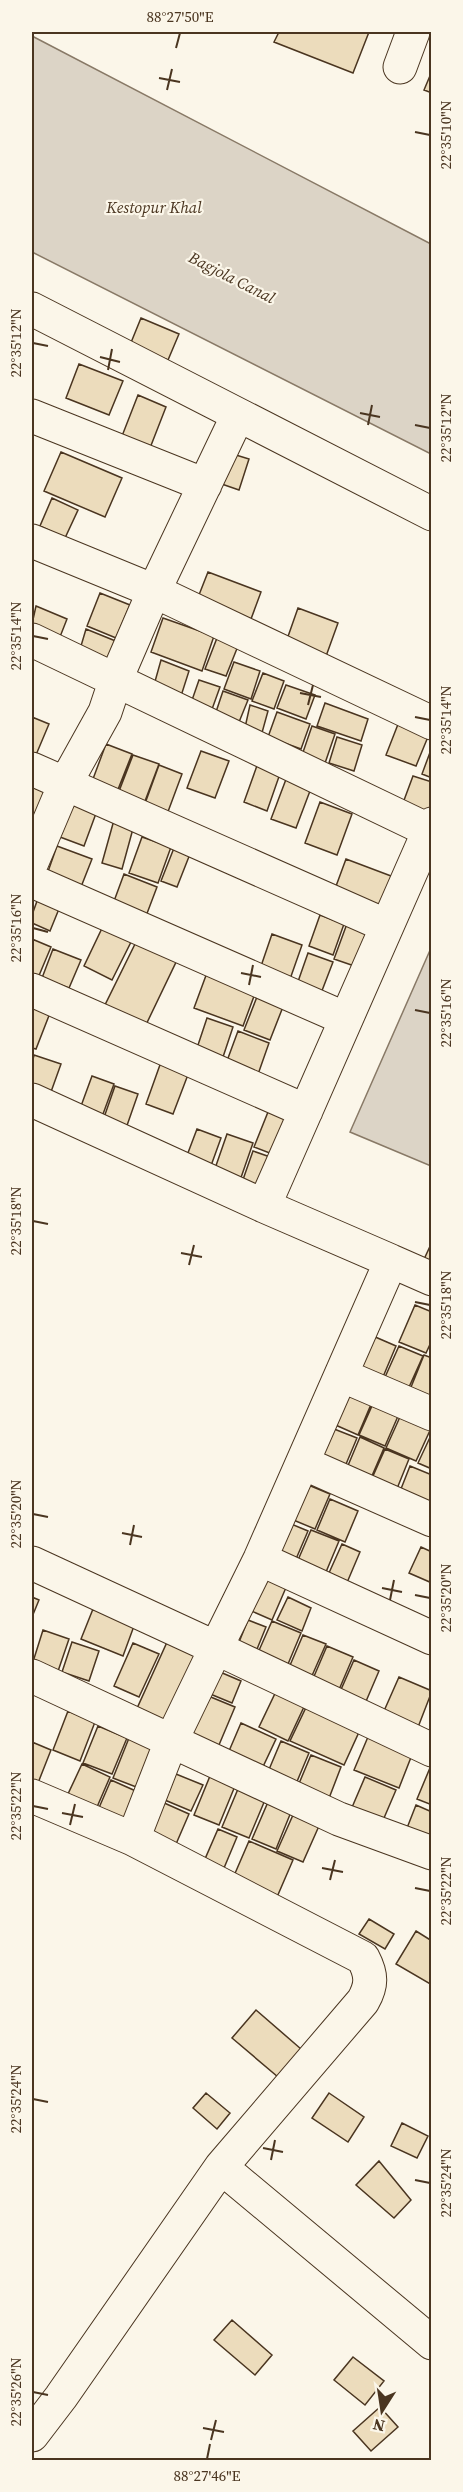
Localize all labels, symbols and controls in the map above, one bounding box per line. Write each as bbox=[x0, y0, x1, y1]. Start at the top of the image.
text: 88°27'50"E bbox=[146, 6, 214, 27]
text: 22°35'10"N bbox=[435, 100, 456, 170]
water label: Kestopur Khal bbox=[105, 196, 202, 218]
water label: Bagjola Canal bbox=[184, 245, 279, 308]
text: 22°35'12"N bbox=[5, 308, 26, 378]
text: 22°35'12"N bbox=[435, 393, 456, 463]
text: 22°35'14"N bbox=[5, 601, 26, 671]
text: 22°35'14"N bbox=[435, 685, 456, 755]
text: 22°35'16"N bbox=[5, 893, 26, 963]
text: 22°35'16"N bbox=[435, 978, 456, 1048]
text: 22°35'18"N bbox=[5, 1186, 26, 1256]
text: 22°35'18"N bbox=[435, 1270, 456, 1340]
text: 22°35'20"N bbox=[5, 1479, 26, 1549]
text: 22°35'20"N bbox=[435, 1563, 456, 1633]
text: 22°35'22"N bbox=[5, 1771, 26, 1841]
text: 22°35'22"N bbox=[435, 1856, 456, 1926]
text: 22°35'24"N bbox=[5, 2064, 26, 2134]
text: 22°35'24"N bbox=[435, 2148, 456, 2218]
text: 22°35'26"N bbox=[5, 2357, 26, 2427]
north arrow bbox=[352, 2381, 412, 2441]
text: N bbox=[371, 2414, 387, 2438]
text: 88°27'46"E bbox=[173, 2465, 241, 2486]

